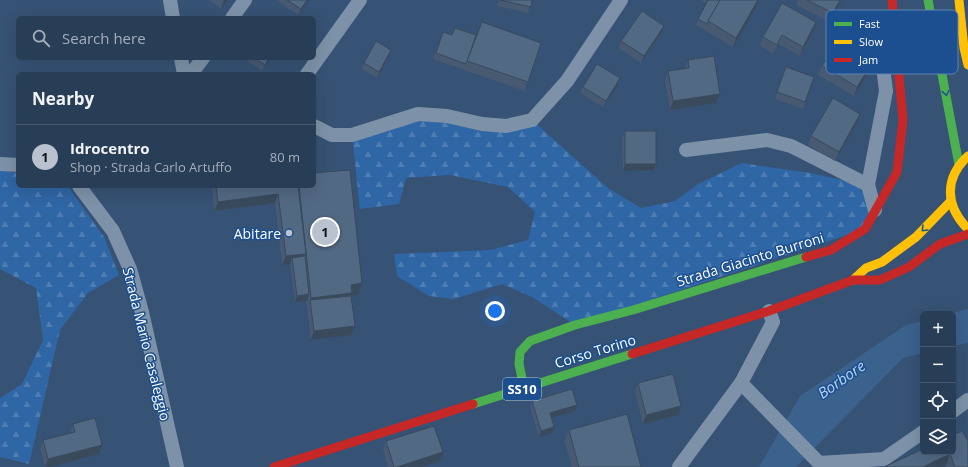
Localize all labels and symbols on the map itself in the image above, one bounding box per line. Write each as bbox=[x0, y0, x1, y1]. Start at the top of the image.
legend bbox=[826, 10, 958, 74]
text: Fast bbox=[859, 16, 880, 31]
text: Slow bbox=[859, 34, 883, 49]
text: Jam bbox=[858, 52, 878, 67]
one-way arrow bbox=[941, 90, 949, 96]
pin: 1 bbox=[312, 217, 338, 247]
place label: Abitare bbox=[234, 224, 281, 243]
one-way arrow bbox=[921, 224, 929, 232]
marker: Abitare bbox=[284, 228, 294, 238]
street label: Strada Giacinto Burroni bbox=[674, 228, 826, 290]
street label: Strada Mario Casaleggio bbox=[119, 265, 175, 423]
your location bbox=[485, 301, 505, 321]
street label: Corso Torino bbox=[552, 330, 638, 372]
water label: Borbore bbox=[813, 355, 869, 403]
road number: SS10 bbox=[503, 378, 541, 400]

